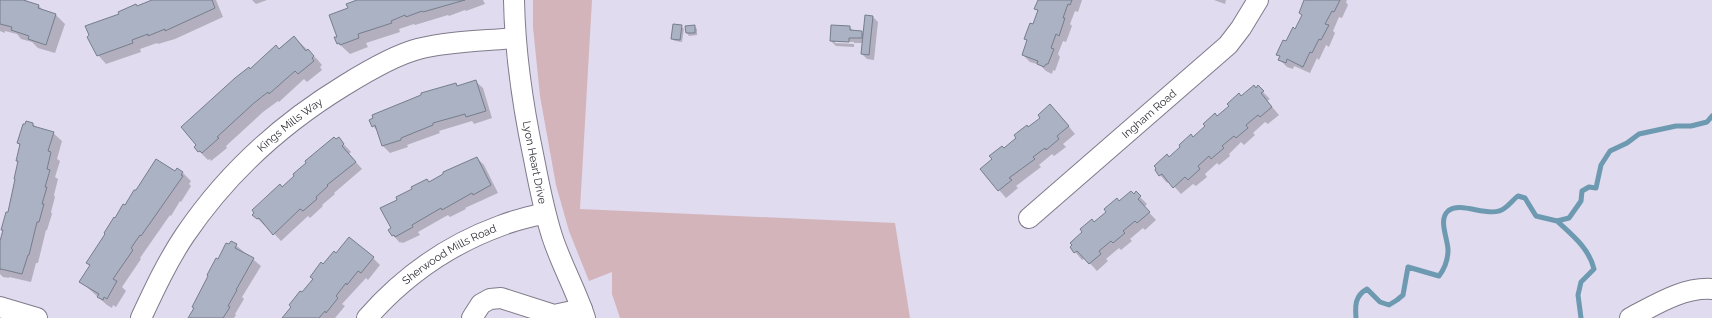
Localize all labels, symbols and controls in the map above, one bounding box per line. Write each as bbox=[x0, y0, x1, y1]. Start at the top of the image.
street label: Ingham Road bbox=[1120, 87, 1179, 141]
street label: Kings Mills Way bbox=[255, 95, 325, 155]
street label: Lyon Heart Drive bbox=[520, 120, 549, 206]
street label: Sherwood Mills Road bbox=[400, 222, 498, 288]

